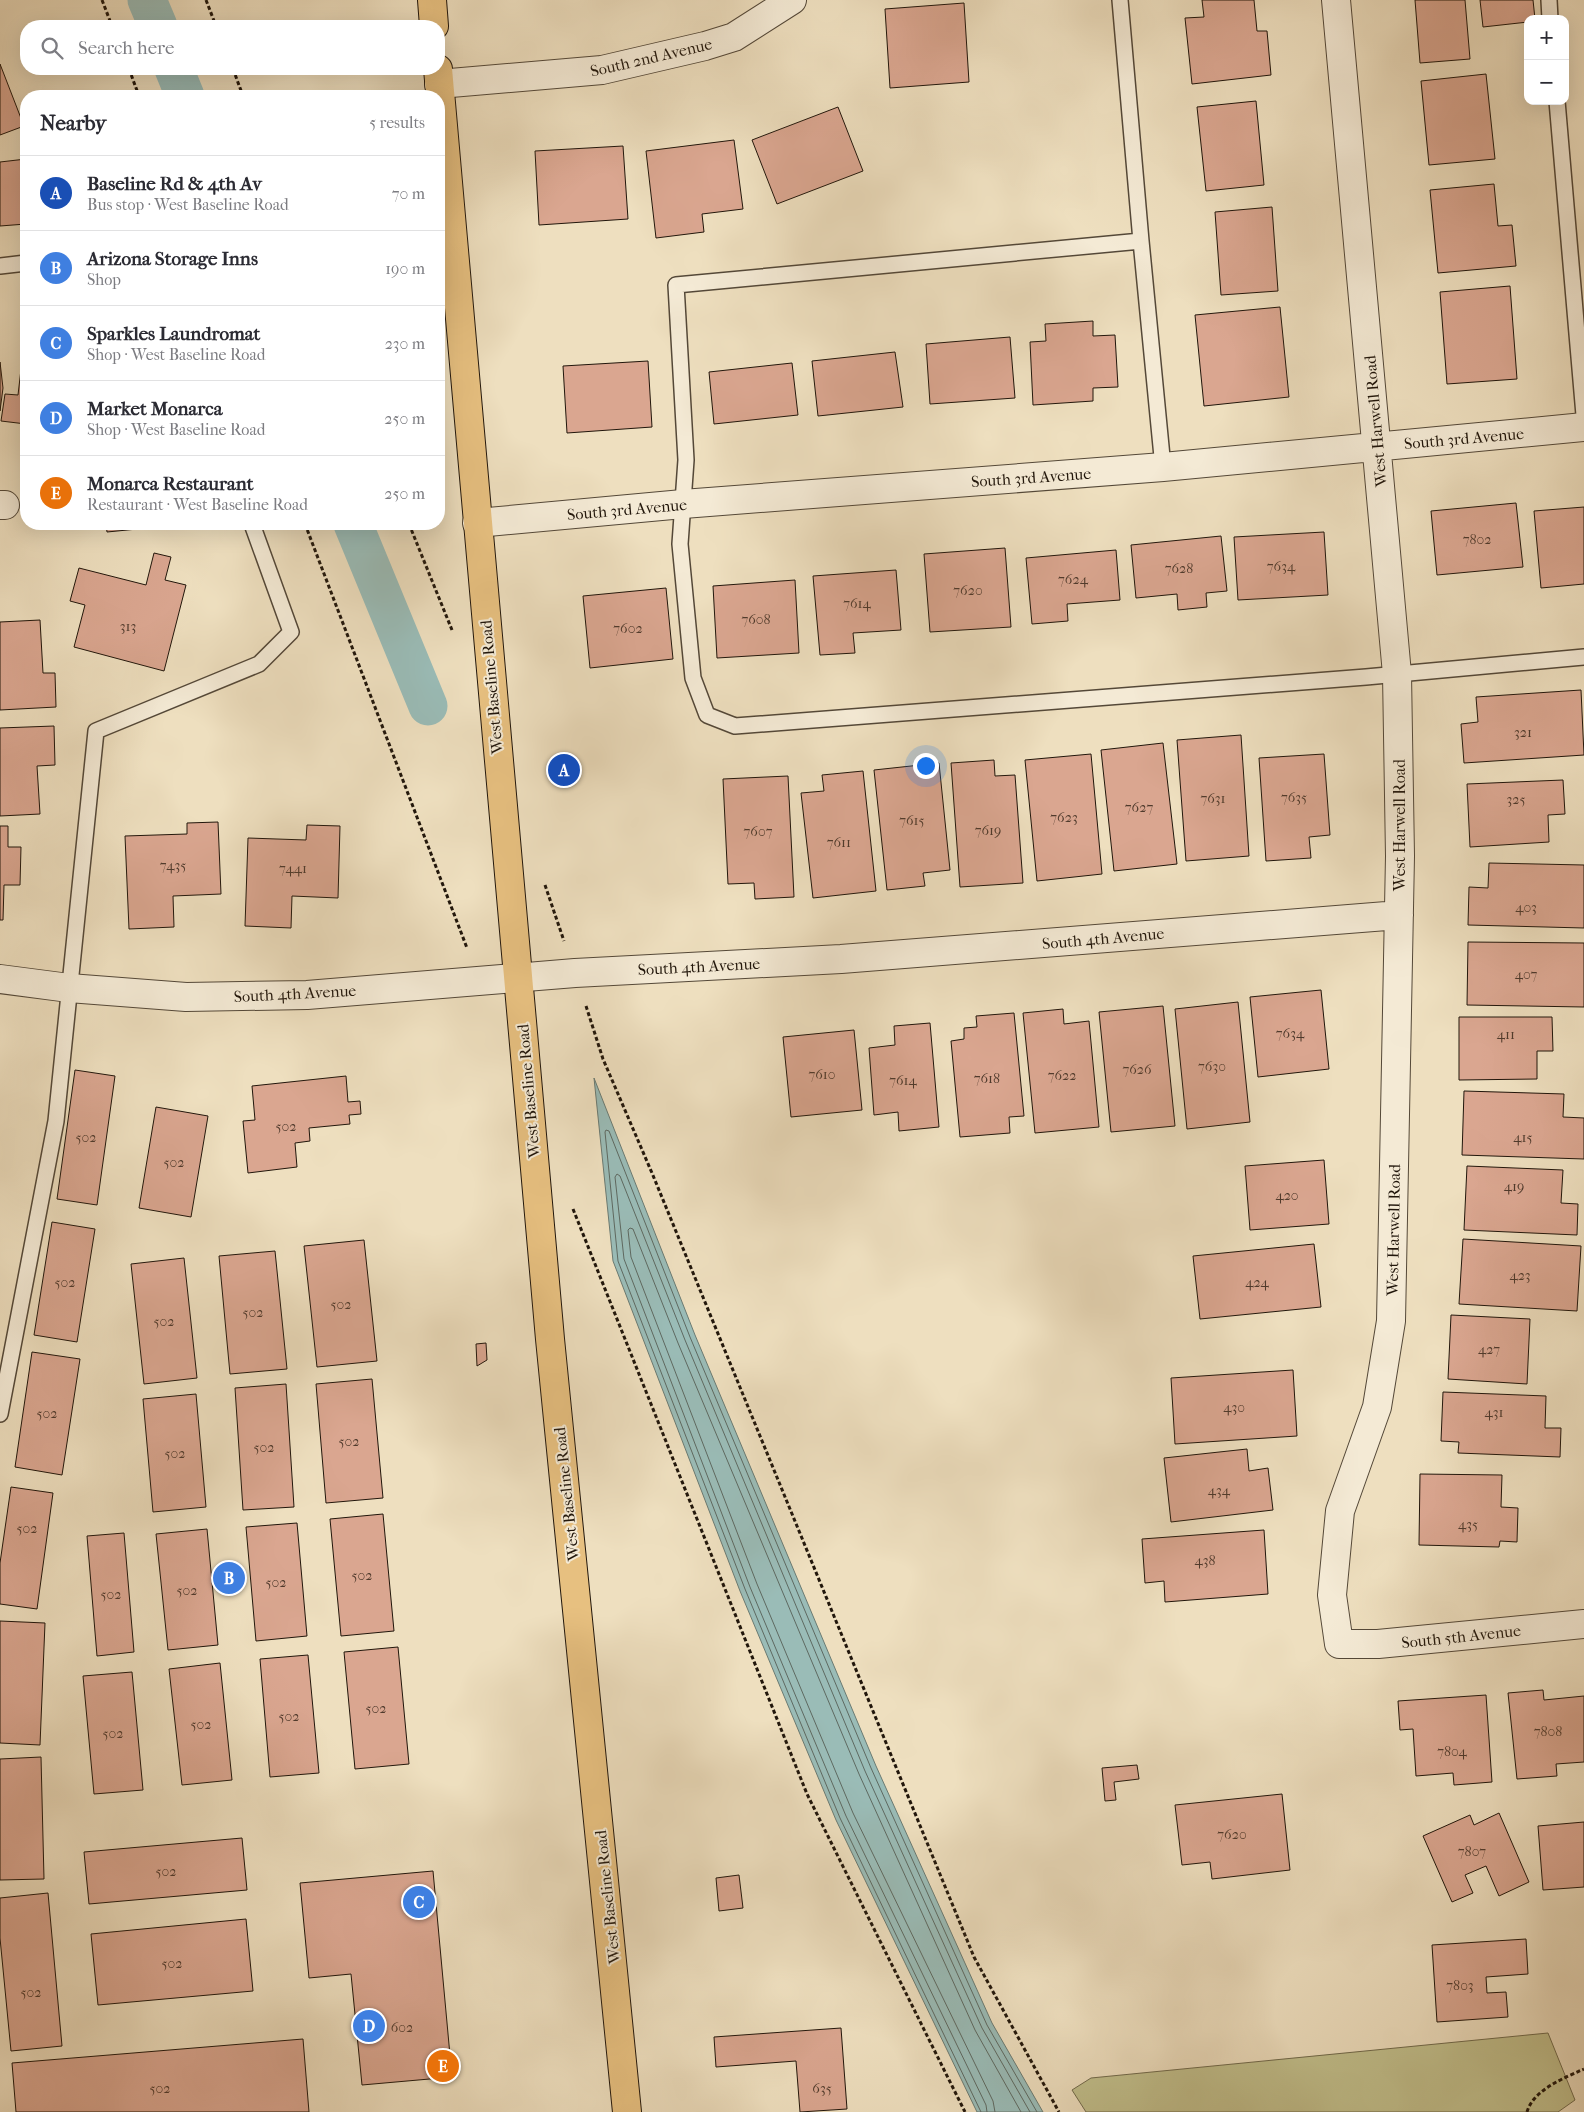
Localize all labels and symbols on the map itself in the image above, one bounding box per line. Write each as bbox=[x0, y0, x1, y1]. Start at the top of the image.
street label: South 2nd Avenue bbox=[588, 34, 714, 81]
street label: West Harwell Road bbox=[1360, 354, 1391, 488]
street label: South 3rd Avenue bbox=[1403, 424, 1525, 453]
street label: South 3rd Avenue bbox=[970, 464, 1092, 491]
street label: South 3rd Avenue bbox=[566, 495, 688, 524]
house number: 7802 bbox=[1463, 531, 1491, 548]
house number: 7634 bbox=[1267, 558, 1296, 575]
house number: 7628 bbox=[1165, 560, 1193, 577]
house number: 7624 bbox=[1058, 571, 1089, 588]
house number: 7620 bbox=[953, 582, 983, 599]
house number: 7614 bbox=[843, 595, 871, 612]
house number: 7608 bbox=[741, 611, 771, 628]
house number: 313 bbox=[120, 618, 136, 635]
street label: West Baseline Road bbox=[476, 619, 507, 756]
house number: 7602 bbox=[613, 620, 643, 637]
house number: 321 bbox=[1514, 724, 1532, 741]
pin: A bbox=[548, 751, 580, 789]
your location bbox=[913, 753, 939, 779]
street label: West Harwell Road bbox=[1390, 759, 1409, 892]
house number: 7635 bbox=[1281, 789, 1307, 806]
house number: 7631 bbox=[1200, 790, 1226, 807]
house number: 325 bbox=[1507, 791, 1526, 808]
house number: 7627 bbox=[1125, 799, 1153, 816]
house number: 7623 bbox=[1050, 809, 1078, 826]
house number: 7615 bbox=[899, 812, 925, 829]
house number: 7619 bbox=[975, 822, 1001, 839]
house number: 7607 bbox=[744, 823, 773, 840]
house number: 7611 bbox=[827, 834, 851, 851]
house number: 7435 bbox=[160, 857, 186, 874]
house number: 7441 bbox=[279, 860, 307, 877]
house number: 403 bbox=[1515, 899, 1537, 916]
street label: South 4th Avenue bbox=[1041, 924, 1165, 953]
street label: South 4th Avenue bbox=[637, 954, 761, 979]
house number: 407 bbox=[1515, 966, 1538, 983]
street label: South 4th Avenue bbox=[233, 981, 357, 1006]
street label: West Baseline Road bbox=[513, 1023, 544, 1160]
house number: 7634 bbox=[1276, 1025, 1305, 1042]
house number: 411 bbox=[1497, 1026, 1515, 1043]
house number: 7630 bbox=[1198, 1058, 1226, 1075]
house number: 7626 bbox=[1122, 1061, 1152, 1078]
house number: 7610 bbox=[809, 1066, 835, 1083]
house number: 7622 bbox=[1048, 1067, 1076, 1084]
house number: 7618 bbox=[974, 1070, 1000, 1087]
house number: 7614 bbox=[889, 1072, 917, 1089]
house number: 502 bbox=[276, 1118, 296, 1135]
house number: 502 bbox=[76, 1129, 96, 1146]
house number: 415 bbox=[1513, 1129, 1533, 1146]
house number: 502 bbox=[164, 1154, 184, 1171]
street label: West Harwell Road bbox=[1383, 1164, 1404, 1297]
house number: 419 bbox=[1504, 1178, 1524, 1195]
house number: 420 bbox=[1275, 1187, 1299, 1204]
house number: 423 bbox=[1509, 1267, 1531, 1284]
house number: 502 bbox=[55, 1274, 75, 1291]
house number: 424 bbox=[1245, 1274, 1270, 1291]
house number: 502 bbox=[331, 1296, 351, 1313]
house number: 502 bbox=[243, 1304, 263, 1321]
house number: 502 bbox=[154, 1313, 174, 1330]
house number: 427 bbox=[1478, 1341, 1500, 1358]
house number: 430 bbox=[1223, 1399, 1245, 1416]
house number: 431 bbox=[1484, 1404, 1504, 1421]
house number: 502 bbox=[37, 1405, 57, 1422]
street label: West Baseline Road bbox=[550, 1426, 583, 1563]
house number: 502 bbox=[339, 1433, 359, 1450]
house number: 502 bbox=[254, 1439, 274, 1456]
house number: 502 bbox=[165, 1445, 185, 1462]
house number: 434 bbox=[1208, 1482, 1231, 1499]
house number: 435 bbox=[1458, 1516, 1478, 1533]
house number: 502 bbox=[17, 1520, 37, 1537]
house number: 438 bbox=[1194, 1552, 1216, 1569]
pin: B bbox=[213, 1559, 245, 1597]
house number: 502 bbox=[352, 1567, 372, 1584]
house number: 502 bbox=[266, 1574, 286, 1591]
house number: 502 bbox=[177, 1582, 197, 1599]
house number: 502 bbox=[101, 1586, 121, 1603]
street label: South 5th Avenue bbox=[1400, 1621, 1522, 1652]
house number: 502 bbox=[366, 1700, 386, 1717]
house number: 502 bbox=[279, 1708, 299, 1725]
house number: 502 bbox=[191, 1716, 211, 1733]
house number: 7808 bbox=[1534, 1723, 1562, 1740]
house number: 502 bbox=[103, 1725, 123, 1742]
house number: 7804 bbox=[1437, 1743, 1468, 1760]
house number: 7620 bbox=[1217, 1826, 1247, 1843]
street label: West Baseline Road bbox=[591, 1829, 624, 1966]
house number: 7807 bbox=[1458, 1843, 1486, 1860]
house number: 502 bbox=[156, 1863, 176, 1880]
pin: C bbox=[403, 1883, 435, 1921]
house number: 502 bbox=[162, 1955, 182, 1972]
house number: 7803 bbox=[1446, 1977, 1474, 1994]
house number: 502 bbox=[21, 1984, 41, 2001]
pin: D bbox=[353, 2007, 385, 2045]
house number: 602 bbox=[391, 2019, 413, 2036]
pin: E bbox=[427, 2047, 459, 2085]
house number: 502 bbox=[150, 2080, 170, 2097]
house number: 635 bbox=[812, 2080, 832, 2097]

